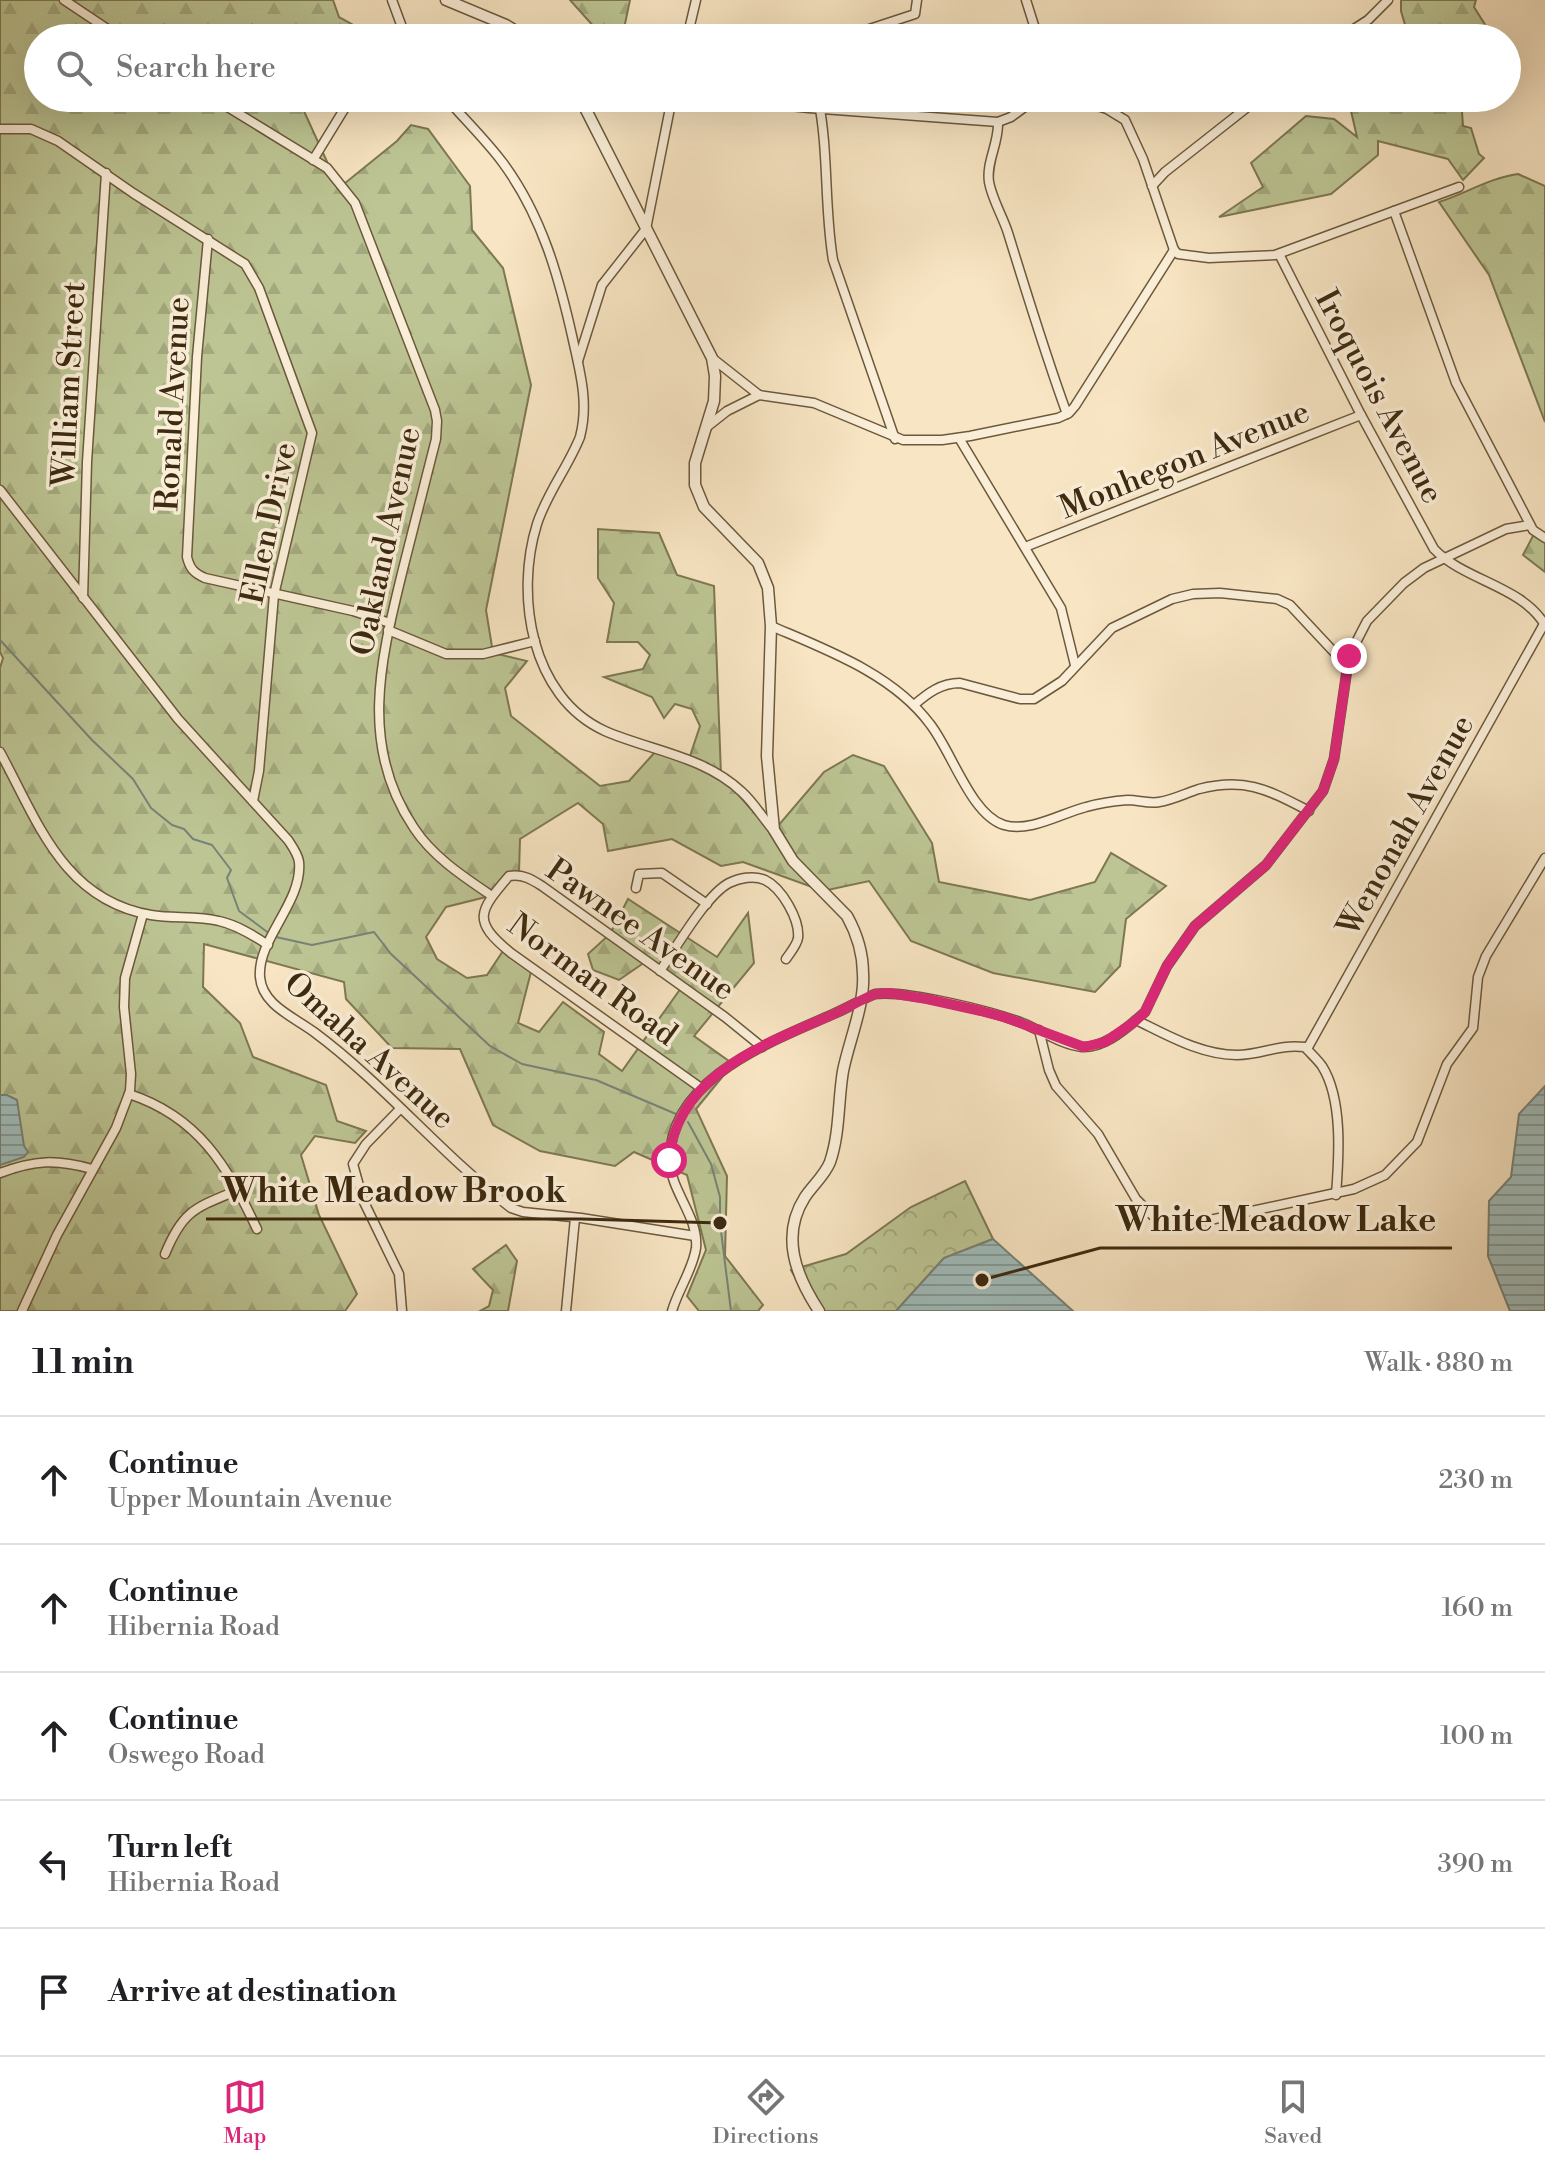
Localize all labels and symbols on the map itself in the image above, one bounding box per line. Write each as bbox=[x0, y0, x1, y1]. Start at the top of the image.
street label: William Street bbox=[44, 280, 94, 489]
street label: Iroquois Avenue bbox=[1306, 283, 1452, 510]
street label: Ronald Avenue bbox=[147, 296, 199, 512]
street label: Monhegon Avenue bbox=[1053, 392, 1315, 528]
street label: Oakland Avenue bbox=[342, 423, 430, 659]
street label: Ellen Drive bbox=[232, 439, 306, 608]
route end bbox=[1331, 638, 1367, 674]
street label: Wenonah Avenue bbox=[1328, 708, 1483, 944]
street label: Pawnee Avenue bbox=[538, 850, 743, 1010]
street label: Norman Road bbox=[500, 905, 685, 1055]
street label: Omaha Avenue bbox=[275, 963, 463, 1138]
route start bbox=[651, 1142, 687, 1178]
callout: White Meadow Brook bbox=[206, 1161, 582, 1219]
text: White Meadow Brook bbox=[221, 1171, 567, 1213]
callout: White Meadow Lake bbox=[1100, 1190, 1452, 1248]
text: White Meadow Lake bbox=[1115, 1200, 1436, 1242]

